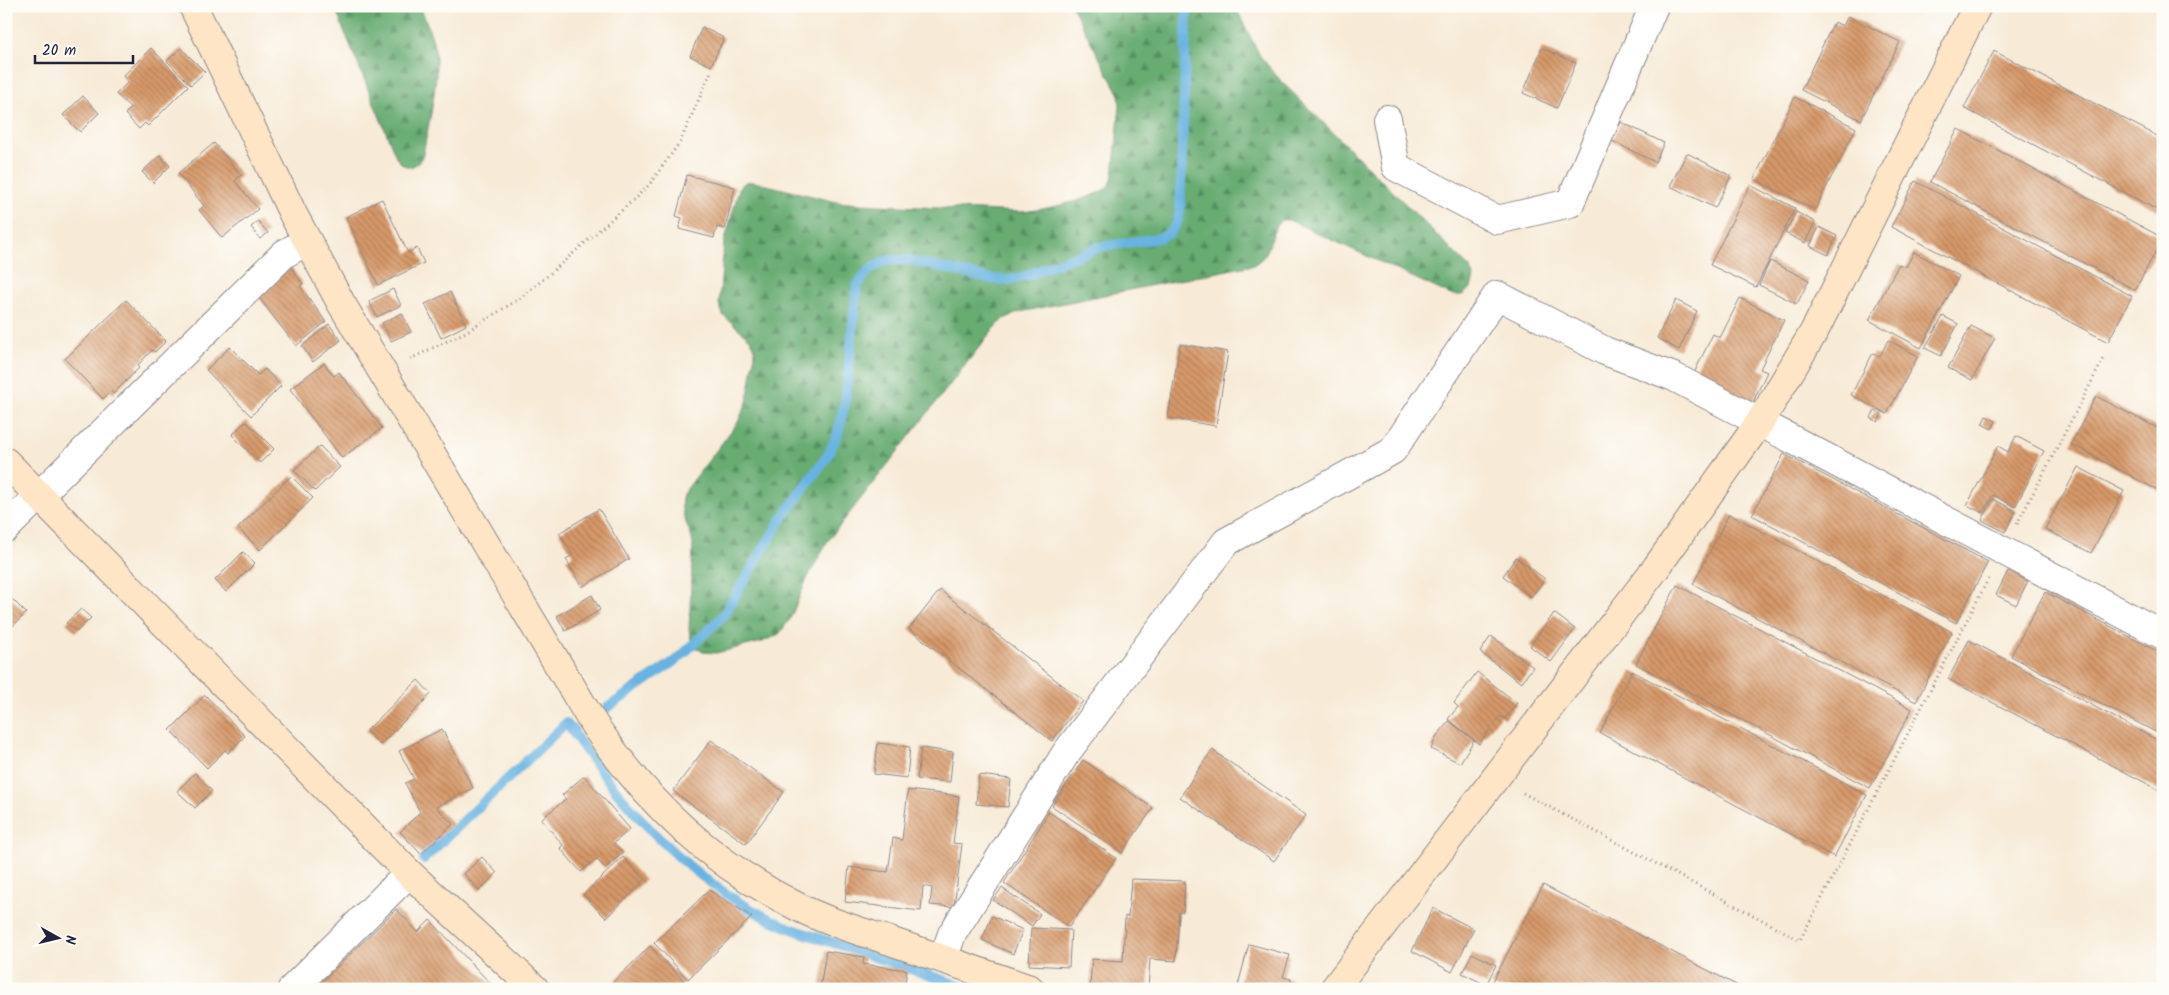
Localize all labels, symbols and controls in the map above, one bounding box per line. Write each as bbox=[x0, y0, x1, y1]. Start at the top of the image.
scale bar bbox=[35, 32, 132, 64]
text: 20 m bbox=[42, 39, 76, 63]
north arrow bbox=[32, 912, 82, 962]
text: N bbox=[58, 934, 81, 946]

